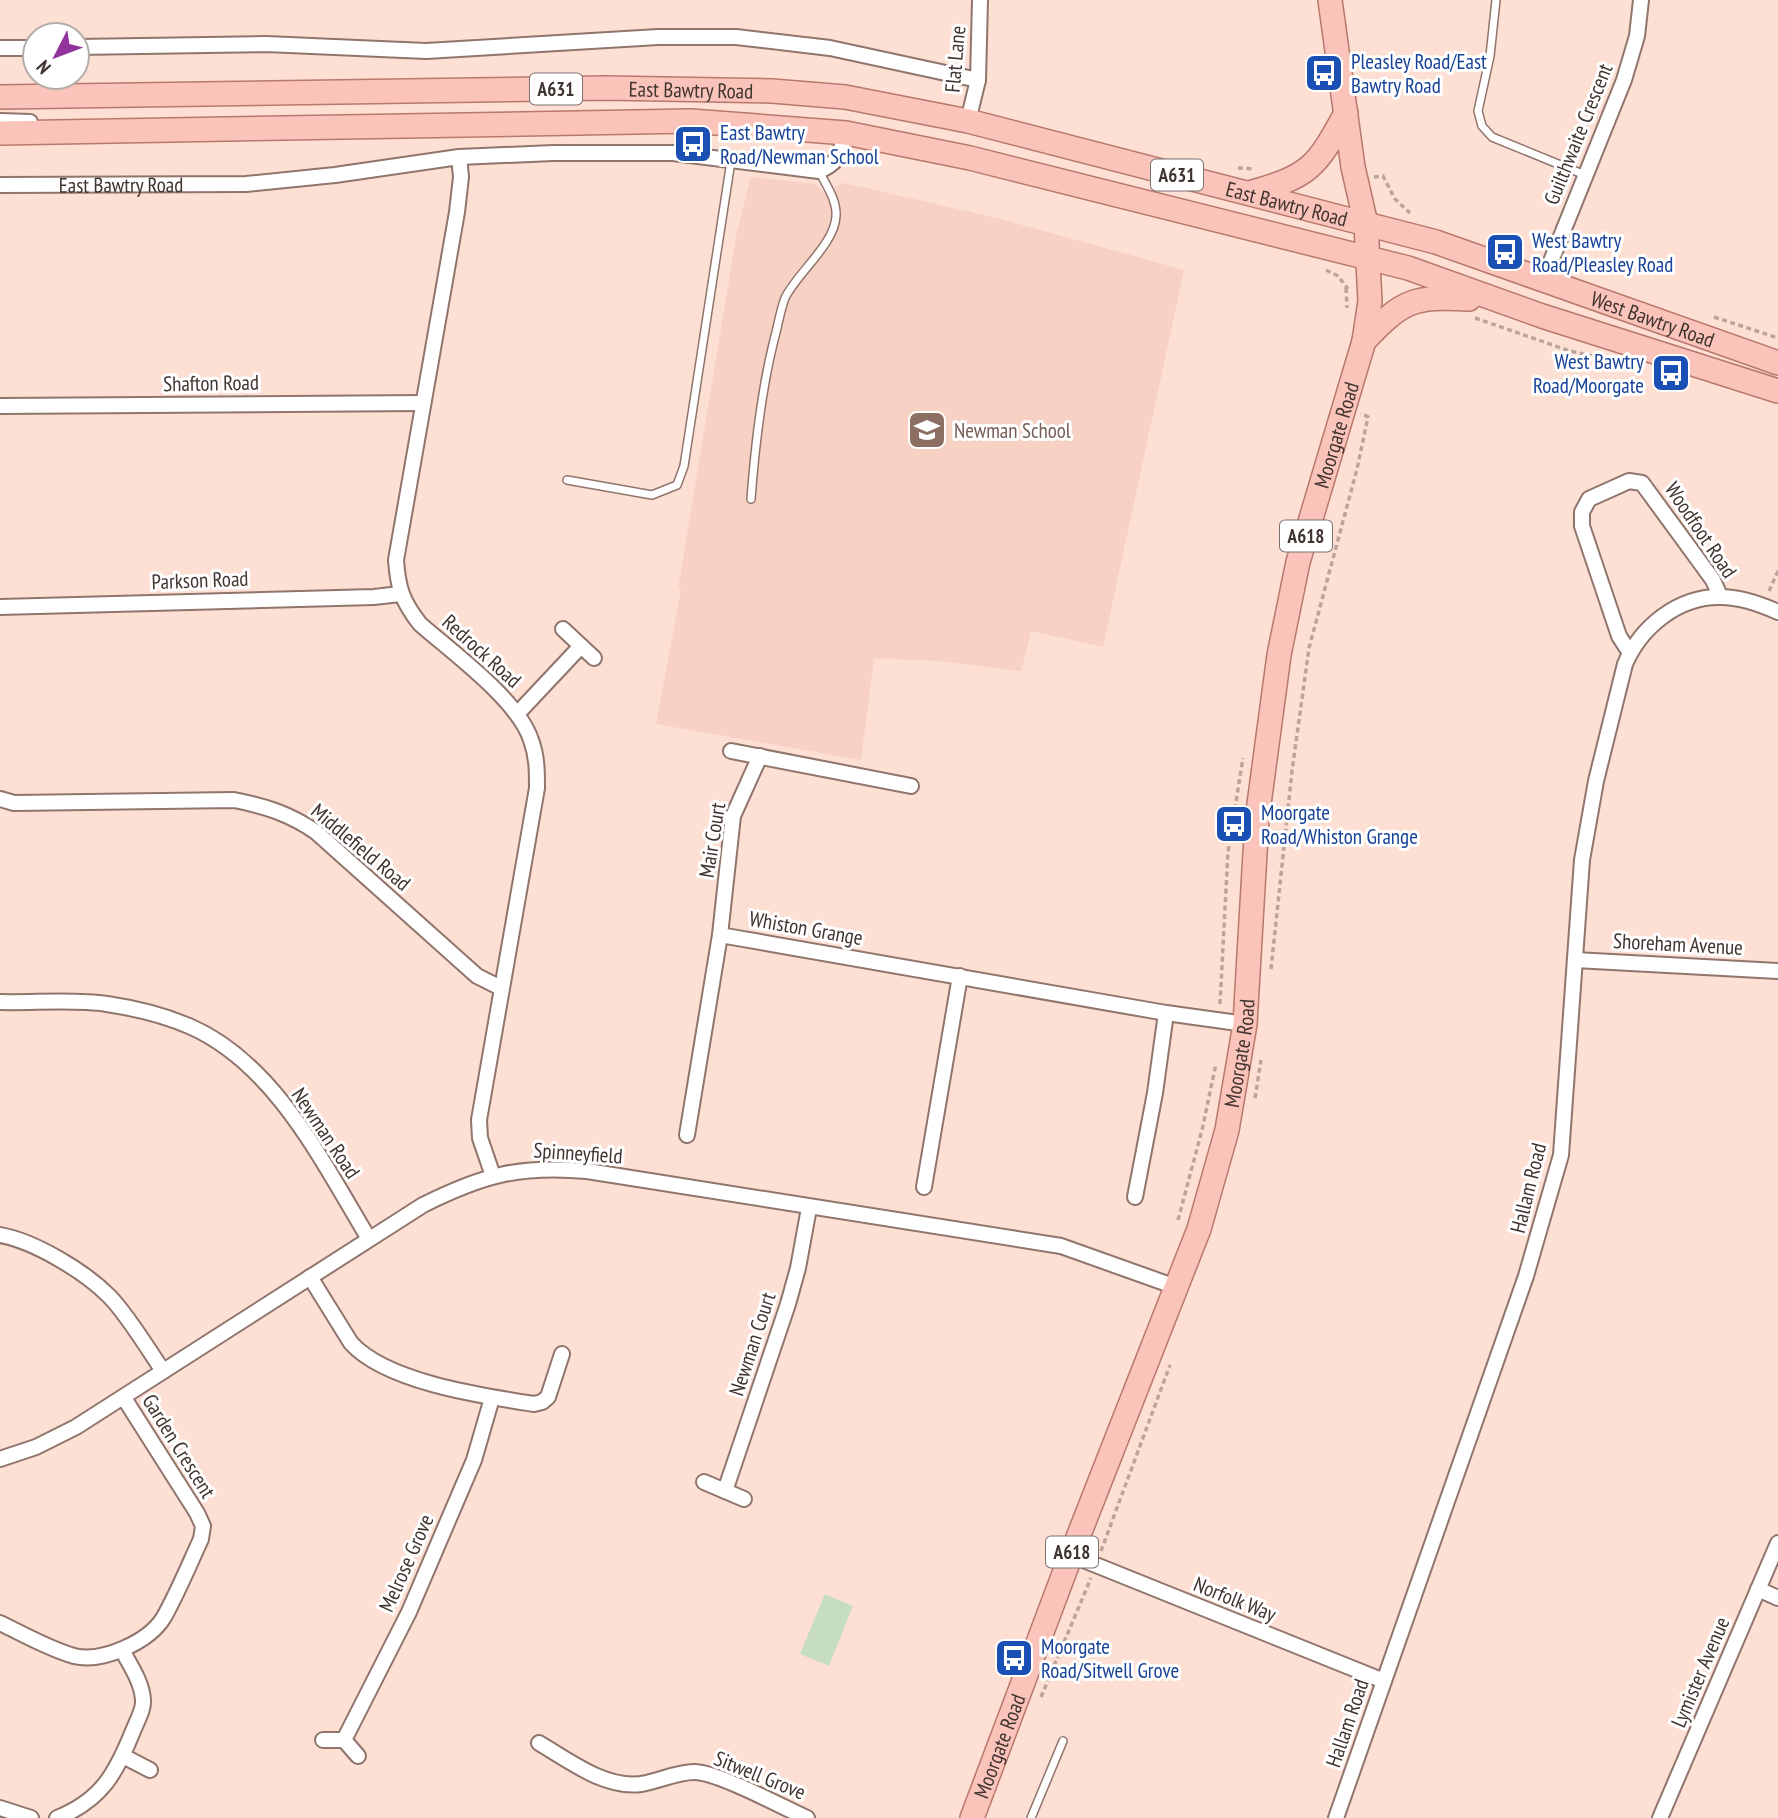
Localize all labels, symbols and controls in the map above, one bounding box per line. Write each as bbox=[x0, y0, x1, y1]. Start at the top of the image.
north arrow bbox=[21, 21, 91, 91]
street label: Flat Lane bbox=[939, 24, 971, 94]
place label: Pleasley Road/East Bawtry Road bbox=[1351, 48, 1487, 99]
bus stop icon: Pleasley Road/East Bawtry Road bbox=[1303, 52, 1345, 94]
text: N bbox=[31, 56, 56, 79]
street label: Guilthwaite Crescent bbox=[1537, 59, 1619, 208]
road number: A631 bbox=[530, 74, 582, 104]
street label: East Bawtry Road bbox=[628, 75, 753, 104]
place label: East Bawtry Road/Newman School bbox=[720, 119, 879, 170]
bus stop icon: East Bawtry Road/Newman School bbox=[672, 123, 714, 165]
road number: A631 bbox=[1151, 160, 1203, 190]
street label: East Bawtry Road bbox=[59, 171, 183, 198]
street label: East Bawtry Road bbox=[1223, 175, 1351, 232]
place label: West Bawtry Road/Pleasley Road bbox=[1532, 227, 1673, 278]
bus stop icon: West Bawtry Road/Pleasley Road bbox=[1484, 231, 1526, 273]
street label: West Bawtry Road bbox=[1587, 284, 1718, 353]
place label: West Bawtry Road/Moorgate bbox=[1533, 348, 1644, 399]
bus stop icon: West Bawtry Road/Moorgate bbox=[1650, 352, 1692, 394]
street label: Shafton Road bbox=[163, 369, 259, 397]
street label: Moorgate Road bbox=[1307, 379, 1365, 491]
school or university icon: Newman School bbox=[906, 409, 948, 451]
place label: Newman School bbox=[954, 417, 1071, 444]
street label: Woodfoot Road bbox=[1659, 477, 1743, 583]
road number: A618 bbox=[1280, 520, 1332, 552]
street label: Parkson Road bbox=[151, 565, 249, 595]
street label: Redrock Road bbox=[437, 608, 527, 694]
street label: Middlefield Road bbox=[306, 798, 416, 896]
place label: Moorgate Road/Whiston Grange bbox=[1261, 799, 1418, 850]
street label: Mair Court bbox=[693, 800, 731, 880]
bus stop icon: Moorgate Road/Whiston Grange bbox=[1213, 803, 1255, 845]
street label: Whiston Grange bbox=[747, 905, 865, 951]
street label: Shoreham Avenue bbox=[1612, 927, 1744, 961]
street label: Moorgate Road bbox=[1218, 998, 1260, 1109]
street label: Newman Road bbox=[286, 1082, 366, 1184]
street label: Spinneyfield bbox=[533, 1136, 623, 1170]
street label: Hallam Road bbox=[1504, 1140, 1552, 1236]
street label: Newman Court bbox=[723, 1289, 781, 1399]
street label: Garden Crescent bbox=[136, 1389, 222, 1503]
street label: Melrose Grove bbox=[373, 1510, 439, 1616]
road number: A618 bbox=[1046, 1536, 1098, 1568]
street label: Norfolk Way bbox=[1190, 1570, 1280, 1628]
street label: Lymister Avenue bbox=[1665, 1613, 1735, 1731]
place label: Moorgate Road/Sitwell Grove bbox=[1041, 1633, 1179, 1684]
bus stop icon: Moorgate Road/Sitwell Grove bbox=[993, 1637, 1035, 1679]
street label: Hallam Road bbox=[1319, 1675, 1375, 1771]
street label: Moorgate Road bbox=[967, 1690, 1031, 1802]
street label: Sitwell Grove bbox=[710, 1744, 810, 1806]

